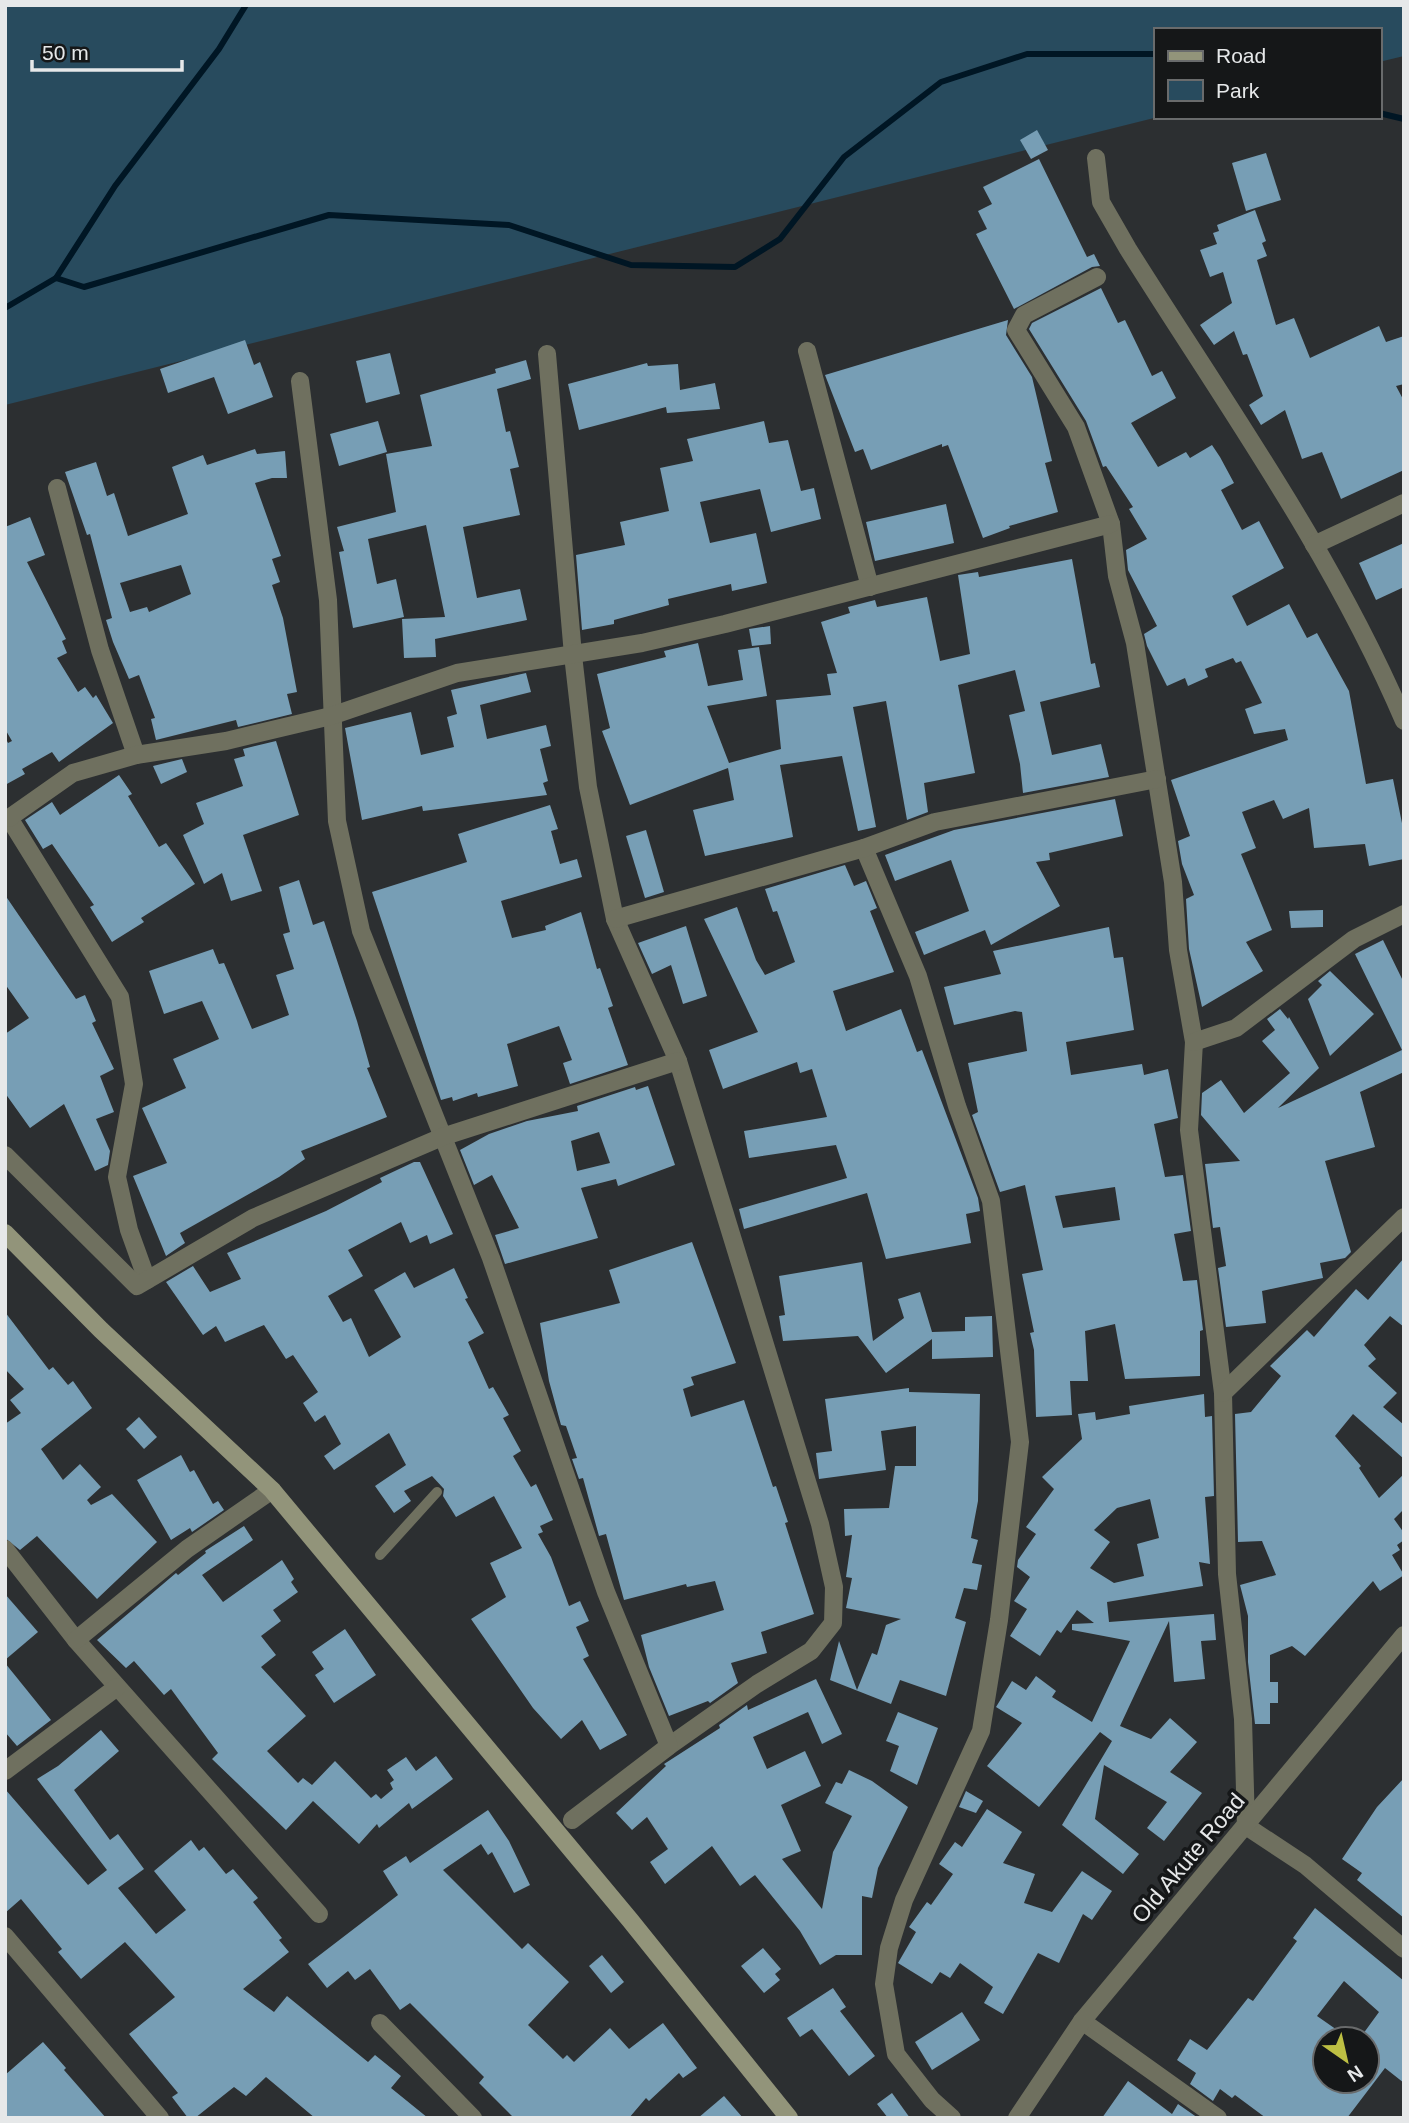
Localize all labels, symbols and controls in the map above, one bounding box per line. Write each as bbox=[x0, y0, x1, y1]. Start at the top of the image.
scale bar bbox=[32, 28, 182, 72]
legend bbox=[1154, 28, 1381, 119]
text: 50 m bbox=[42, 41, 89, 64]
text: Road bbox=[1216, 44, 1266, 67]
text: Park bbox=[1216, 79, 1260, 102]
street label: Old Akute Road bbox=[1126, 1788, 1250, 1928]
north arrow bbox=[1311, 2025, 1381, 2095]
text: N bbox=[1344, 2061, 1367, 2086]

